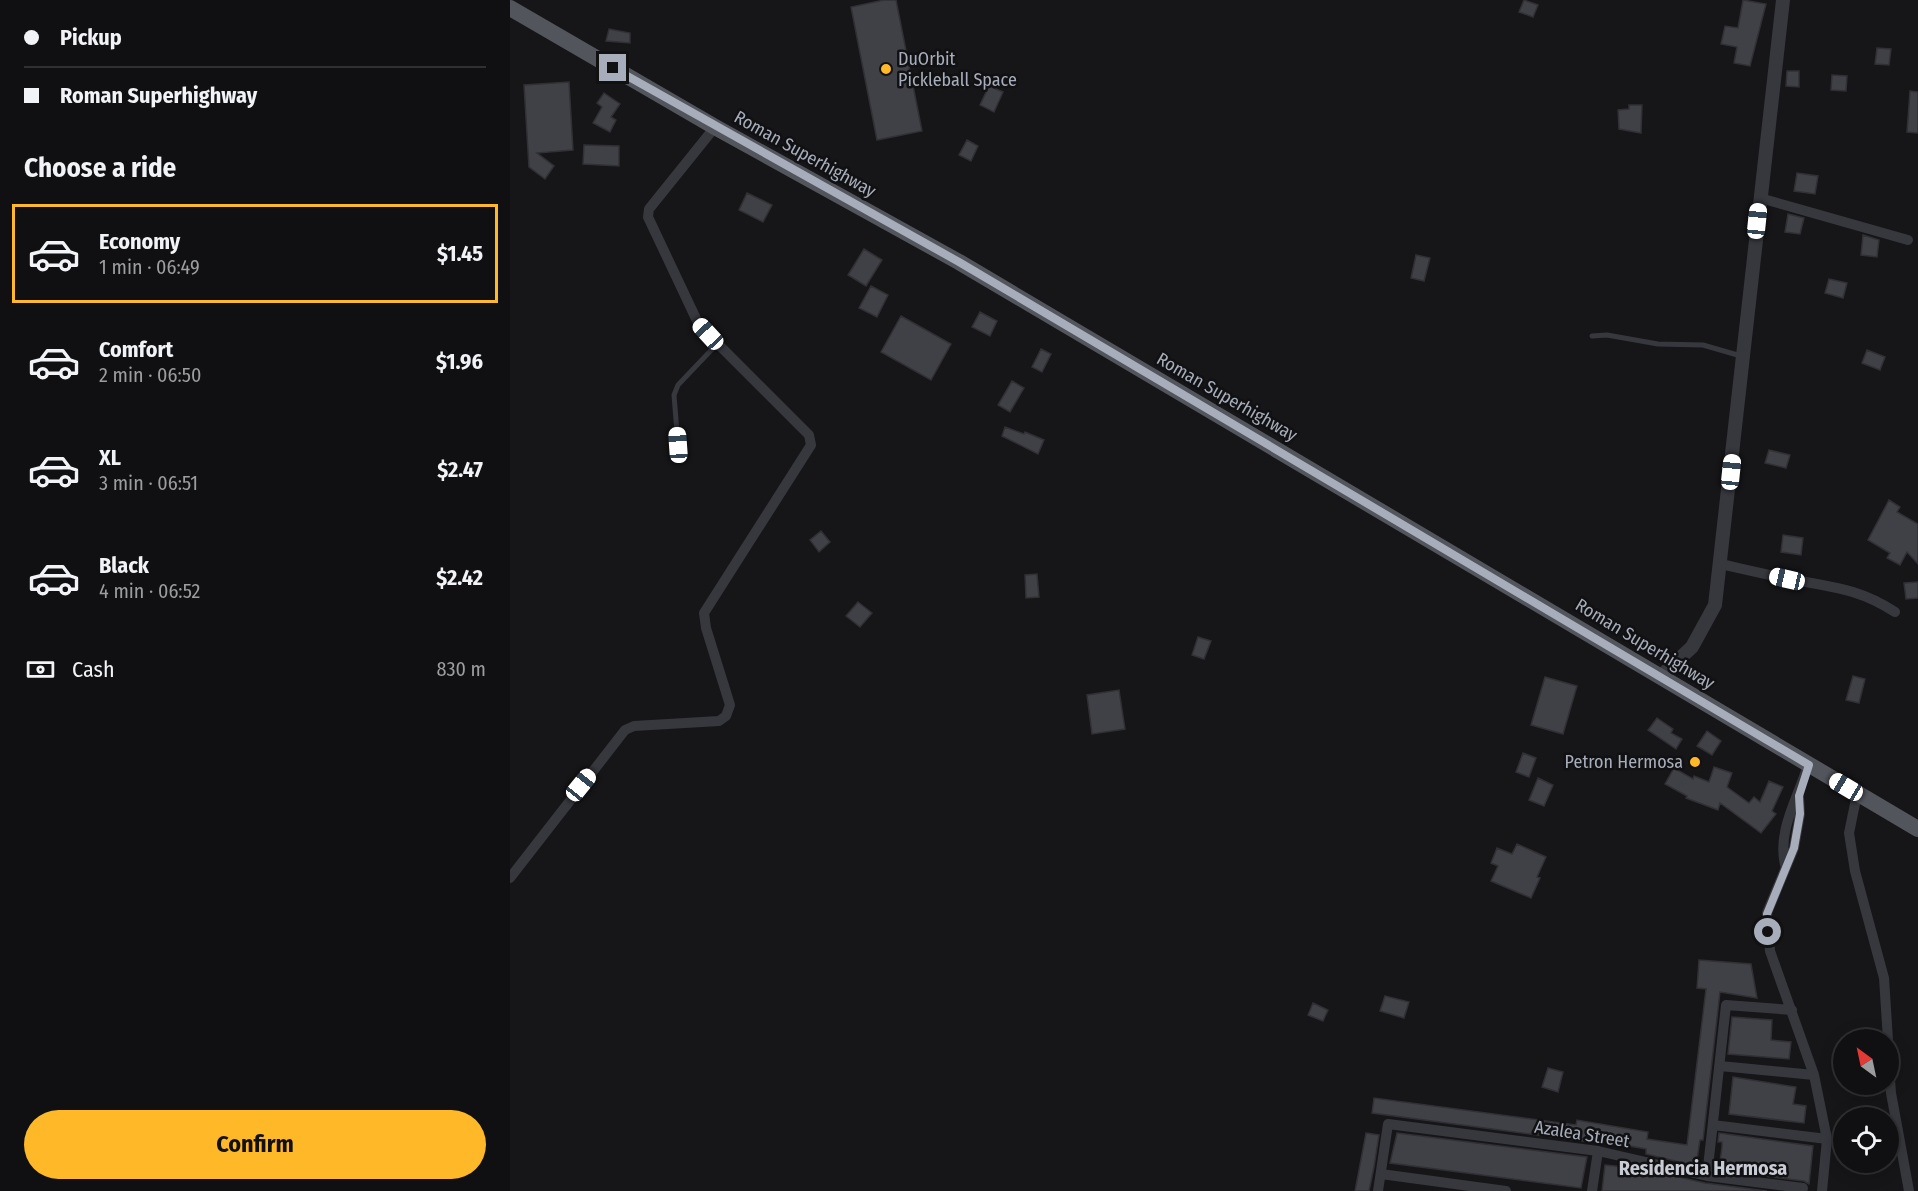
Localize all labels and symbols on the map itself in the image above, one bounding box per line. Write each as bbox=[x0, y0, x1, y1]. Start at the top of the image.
place label: DuOrbit Pickleball Space bbox=[898, 48, 1017, 91]
route end bbox=[599, 54, 626, 81]
marker: DuOrbit Pickleball Space bbox=[879, 62, 893, 76]
street label: Roman Superhighway bbox=[730, 106, 880, 202]
car bbox=[1746, 202, 1768, 240]
car bbox=[689, 315, 727, 353]
street label: Roman Superhighway bbox=[1153, 348, 1301, 446]
car bbox=[668, 426, 688, 464]
car bbox=[1720, 453, 1742, 491]
car bbox=[1767, 566, 1807, 592]
street label: Roman Superhighway bbox=[1571, 594, 1719, 694]
place label: Petron Hermosa bbox=[1565, 751, 1683, 773]
marker: Petron Hermosa bbox=[1688, 755, 1702, 769]
car bbox=[563, 765, 599, 805]
car bbox=[1826, 770, 1866, 804]
route start bbox=[1754, 918, 1781, 945]
north arrow bbox=[1833, 1029, 1899, 1095]
street label: Azalea Street bbox=[1533, 1116, 1631, 1152]
district label: Residencia Hermosa bbox=[1619, 1156, 1787, 1180]

